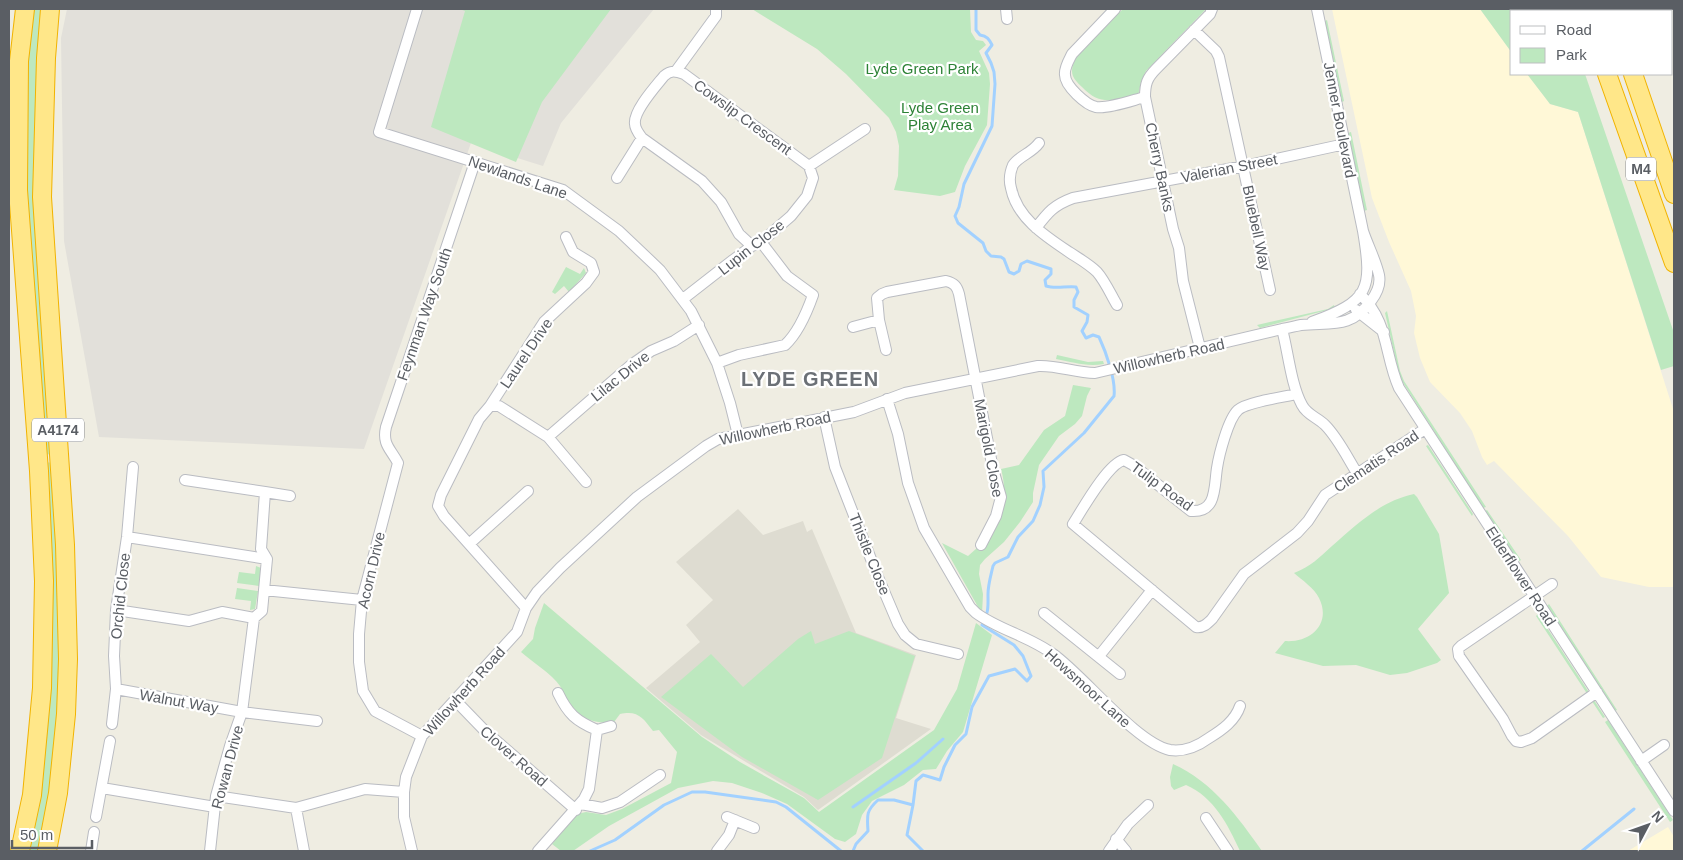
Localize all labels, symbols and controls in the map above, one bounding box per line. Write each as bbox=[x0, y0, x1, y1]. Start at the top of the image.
legend bbox=[1510, 10, 1673, 75]
text: Road bbox=[1556, 21, 1592, 38]
text: Park bbox=[1556, 46, 1587, 63]
park label: Lyde Green Park bbox=[866, 60, 979, 77]
street label: Jenner Boulevard bbox=[1320, 61, 1360, 179]
street label: Cowslip Crescent bbox=[691, 76, 796, 159]
park label: Lyde Green Play Area bbox=[901, 99, 979, 133]
street label: Cherry Banks bbox=[1142, 121, 1178, 213]
street label: Valerian Street bbox=[1179, 150, 1280, 186]
street label: Newlands Lane bbox=[466, 152, 570, 202]
road number: M4 bbox=[1626, 157, 1656, 180]
street label: Bluebell Way bbox=[1240, 184, 1274, 273]
street label: Lupin Close bbox=[715, 216, 787, 278]
street label: Feynman Way South bbox=[393, 245, 455, 383]
street label: Laurel Drive bbox=[496, 315, 556, 391]
street label: Willowherb Road bbox=[1112, 335, 1226, 377]
street label: Lilac Drive bbox=[587, 347, 653, 405]
district label: LYDE GREEN bbox=[741, 368, 879, 390]
street label: Marigold Close bbox=[971, 397, 1007, 499]
street label: Willowherb Road bbox=[718, 408, 832, 448]
road number: A4174 bbox=[32, 418, 84, 442]
street label: Clematis Road bbox=[1330, 426, 1422, 496]
street label: Tulip Road bbox=[1128, 458, 1196, 514]
street label: Thistle Close bbox=[846, 511, 894, 597]
street label: Elderflower Road bbox=[1483, 523, 1559, 629]
street label: Acorn Drive bbox=[354, 530, 388, 610]
street label: Orchid Close bbox=[107, 552, 133, 640]
street label: Willowherb Road bbox=[420, 643, 508, 739]
street label: Howsmoor Lane bbox=[1042, 645, 1134, 731]
street label: Walnut Way bbox=[138, 686, 220, 716]
street label: Clover Road bbox=[477, 722, 551, 790]
street label: Rowan Drive bbox=[208, 723, 246, 811]
north arrow bbox=[1623, 800, 1673, 850]
text: N bbox=[1648, 807, 1667, 826]
scale bar bbox=[12, 818, 92, 850]
text: 50 m bbox=[20, 826, 53, 843]

